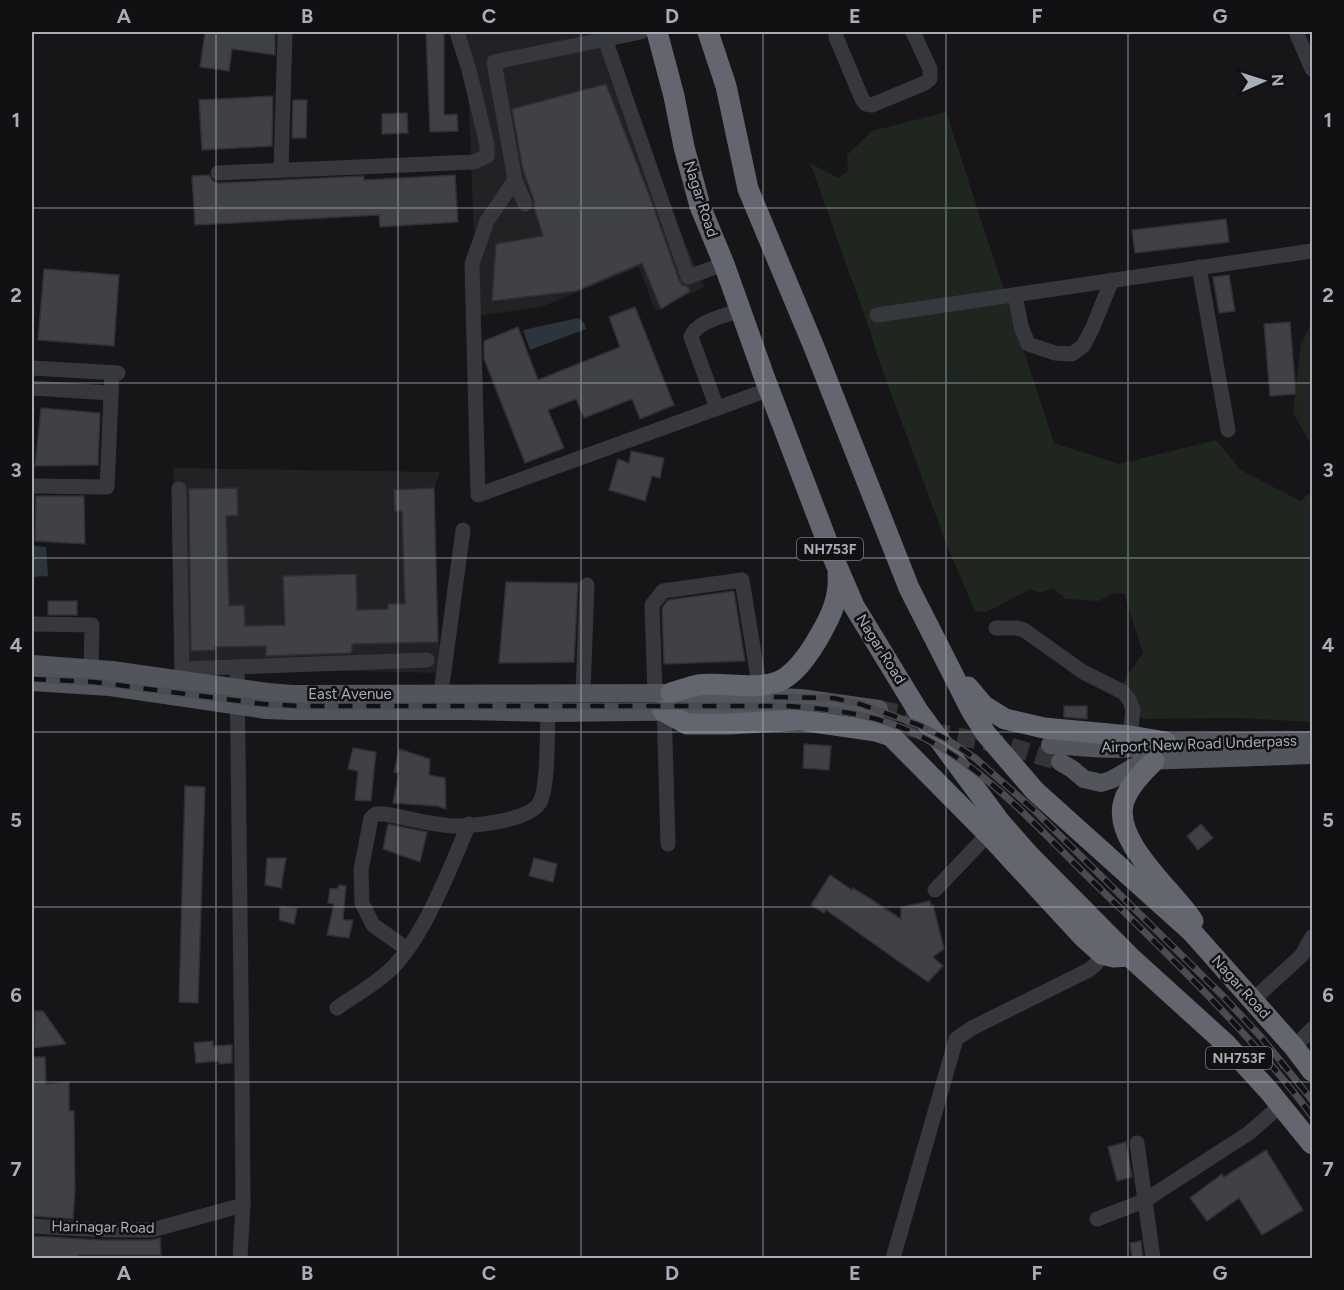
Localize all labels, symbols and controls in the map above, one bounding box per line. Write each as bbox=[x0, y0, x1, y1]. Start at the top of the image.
text: A bbox=[117, 4, 132, 28]
text: B bbox=[301, 4, 313, 28]
text: C bbox=[482, 4, 496, 28]
text: D bbox=[665, 4, 679, 28]
text: E bbox=[849, 4, 861, 28]
text: F bbox=[1031, 4, 1043, 28]
text: G bbox=[1213, 4, 1228, 28]
north arrow bbox=[1233, 51, 1293, 111]
text: N bbox=[1268, 74, 1287, 87]
text: 1 bbox=[12, 108, 20, 132]
text: 1 bbox=[1324, 108, 1332, 132]
street label: Nagar Road bbox=[680, 159, 722, 239]
text: 2 bbox=[10, 283, 22, 307]
text: 2 bbox=[1322, 283, 1334, 307]
text: 3 bbox=[10, 458, 22, 482]
text: 3 bbox=[1322, 458, 1334, 482]
road number: NH753F bbox=[797, 538, 863, 560]
street label: Nagar Road bbox=[852, 611, 910, 687]
text: 4 bbox=[10, 633, 23, 657]
text: 4 bbox=[1322, 633, 1335, 657]
street label: East Avenue bbox=[308, 685, 392, 703]
street label: Airport New Road Underpass bbox=[1101, 732, 1297, 756]
text: 5 bbox=[10, 808, 22, 832]
text: 5 bbox=[1322, 808, 1334, 832]
street label: Nagar Road bbox=[1208, 952, 1274, 1022]
text: 6 bbox=[10, 983, 22, 1007]
text: 6 bbox=[1322, 983, 1334, 1007]
road number: NH753F bbox=[1206, 1047, 1272, 1069]
text: 7 bbox=[10, 1157, 22, 1181]
text: 7 bbox=[1322, 1157, 1334, 1181]
street label: Harinagar Road bbox=[51, 1217, 155, 1237]
text: A bbox=[117, 1261, 132, 1285]
text: B bbox=[301, 1261, 313, 1285]
text: C bbox=[482, 1261, 496, 1285]
text: D bbox=[665, 1261, 679, 1285]
text: E bbox=[849, 1261, 861, 1285]
text: F bbox=[1031, 1261, 1043, 1285]
text: G bbox=[1213, 1261, 1228, 1285]

